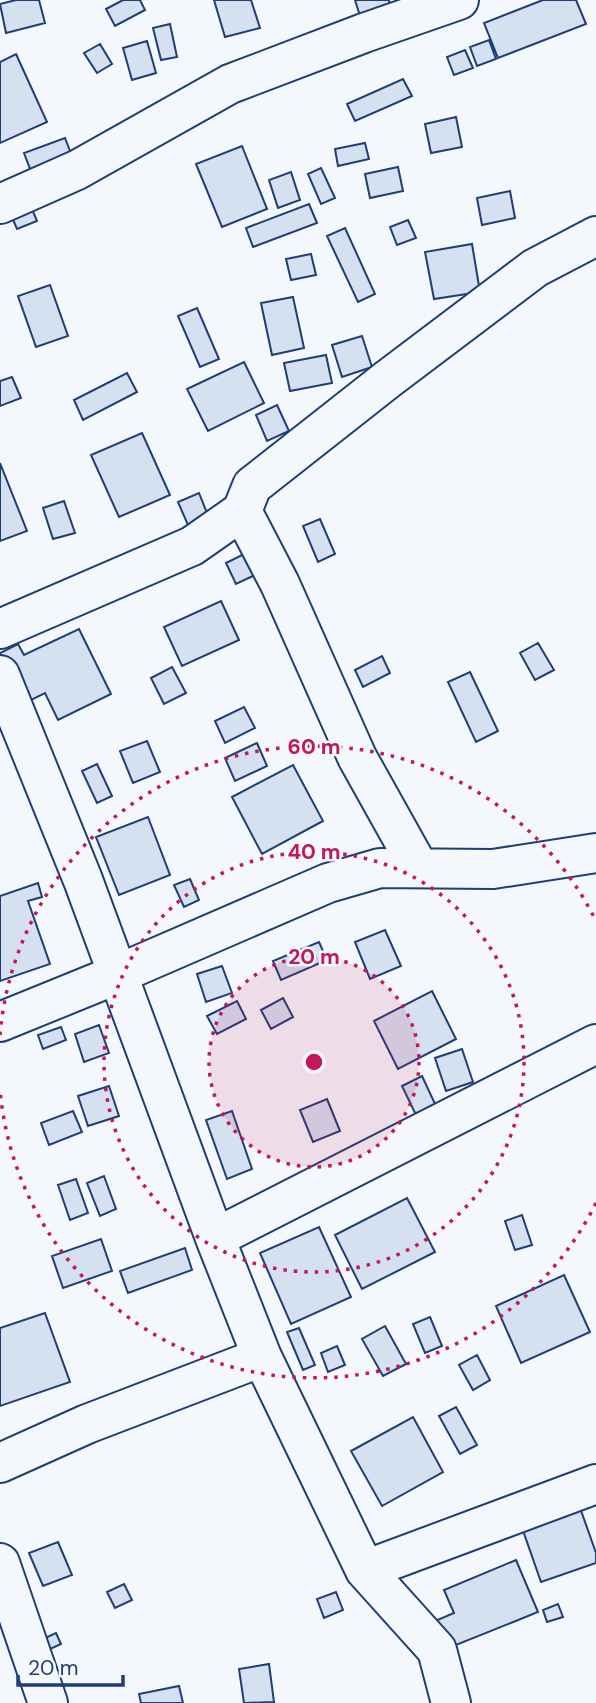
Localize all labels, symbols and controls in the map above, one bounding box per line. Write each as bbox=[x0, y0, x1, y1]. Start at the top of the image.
text: 60 m bbox=[288, 733, 340, 761]
text: 40 m bbox=[287, 838, 341, 866]
text: 20 m bbox=[288, 943, 340, 971]
centre of rings bbox=[302, 1050, 326, 1074]
scale bar bbox=[18, 1644, 122, 1688]
text: 20 m bbox=[28, 1654, 79, 1682]

